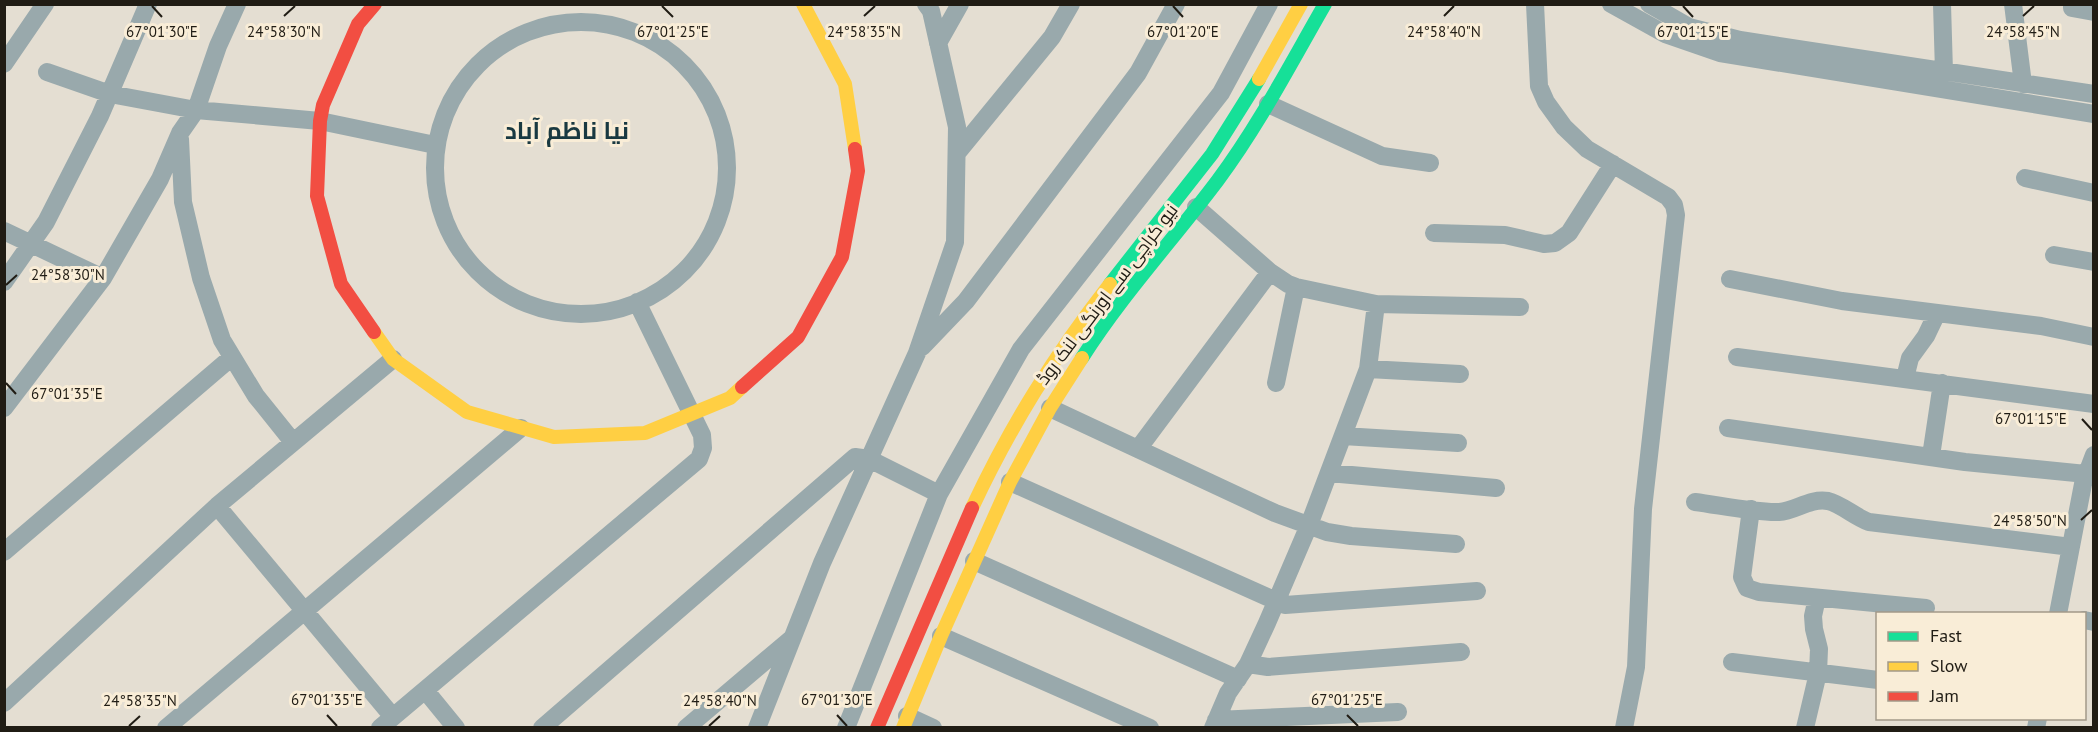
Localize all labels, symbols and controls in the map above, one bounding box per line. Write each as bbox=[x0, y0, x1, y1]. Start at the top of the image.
text: 67°01'30"E bbox=[126, 22, 198, 41]
text: 24°58'30"N bbox=[247, 22, 321, 41]
text: 67°01'25"E bbox=[637, 22, 709, 41]
text: 24°58'35"N bbox=[827, 22, 901, 41]
text: 67°01'20"E bbox=[1147, 22, 1219, 41]
text: 24°58'40"N bbox=[1407, 22, 1481, 41]
text: 67°01'15"E bbox=[1657, 22, 1729, 41]
text: 24°58'45"N bbox=[1986, 22, 2060, 41]
district label: نیا ناظم آباد bbox=[505, 115, 629, 147]
street label: نیو کراچی سے اورنگی لنک روڈ bbox=[1031, 199, 1183, 390]
text: 24°58'30"N bbox=[31, 265, 105, 284]
text: 67°01'35"E bbox=[31, 384, 103, 403]
text: 67°01'15"E bbox=[1995, 409, 2067, 428]
text: 24°58'50"N bbox=[1993, 511, 2067, 530]
legend bbox=[1876, 612, 2086, 720]
text: Fast bbox=[1930, 624, 1962, 647]
text: Slow bbox=[1930, 654, 1968, 677]
text: Jam bbox=[1929, 684, 1959, 707]
text: 67°01'35"E bbox=[291, 690, 363, 709]
text: 67°01'30"E bbox=[801, 690, 873, 709]
text: 67°01'25"E bbox=[1311, 690, 1383, 709]
text: 24°58'35"N bbox=[103, 691, 177, 710]
text: 24°58'40"N bbox=[683, 691, 757, 710]

